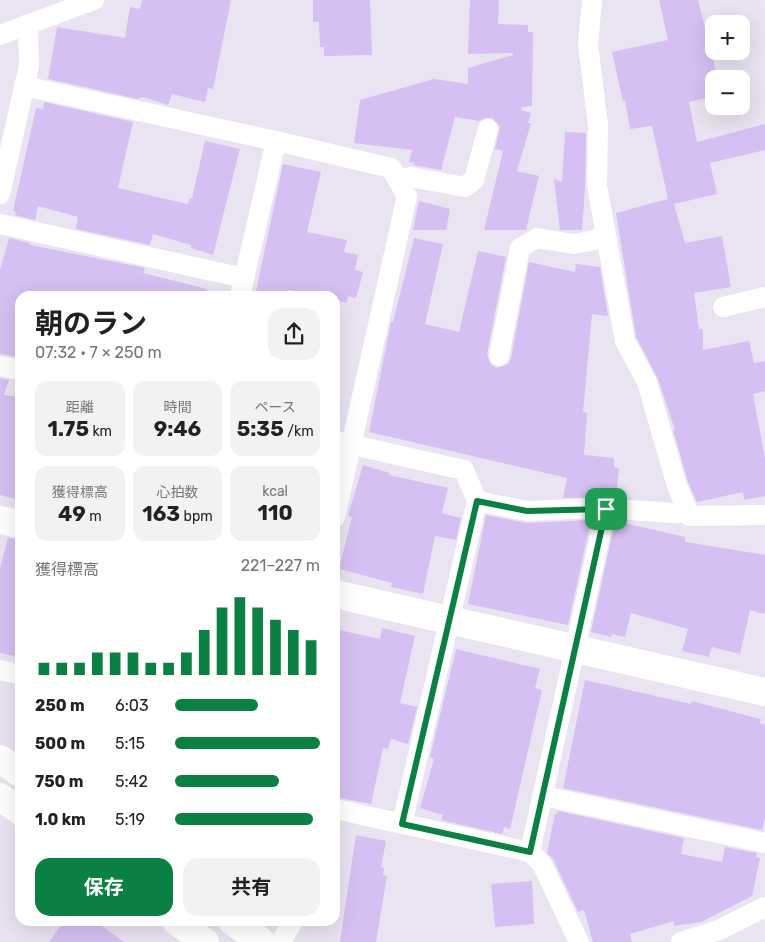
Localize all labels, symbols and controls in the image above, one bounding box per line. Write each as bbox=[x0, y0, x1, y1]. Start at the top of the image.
map controls bbox=[705, 15, 750, 115]
button: + bbox=[705, 15, 750, 60]
button: − bbox=[705, 70, 750, 115]
text: 朝のラン bbox=[35, 307, 147, 340]
button: share bbox=[268, 308, 320, 360]
text: 07:32 · 7 × 250 m bbox=[35, 343, 162, 362]
text: 距離 bbox=[66, 399, 94, 416]
text: 時間 bbox=[163, 399, 191, 416]
text: ペース bbox=[255, 399, 296, 416]
text: 1.75 bbox=[48, 416, 89, 441]
text: 9:46 bbox=[154, 416, 201, 441]
text: 5:35 bbox=[237, 416, 284, 441]
text: km bbox=[89, 423, 112, 440]
text: /km bbox=[284, 423, 314, 440]
text: kcal bbox=[262, 483, 288, 500]
text: 獲得標高 bbox=[52, 484, 108, 501]
text: 心拍数 bbox=[156, 484, 198, 501]
pin bbox=[585, 488, 627, 530]
icon: arrive bbox=[592, 495, 620, 523]
text: 110 bbox=[258, 500, 293, 525]
text: 49 bbox=[58, 501, 86, 526]
text: 163 bbox=[142, 501, 180, 526]
text: m bbox=[86, 508, 102, 525]
text: bpm bbox=[180, 508, 213, 525]
text: 221–227 m bbox=[241, 556, 320, 575]
text: 獲得標高 bbox=[35, 560, 99, 579]
text: 250 m bbox=[35, 696, 85, 715]
text: 6:03 bbox=[115, 696, 149, 715]
text: 500 m bbox=[35, 734, 85, 753]
text: 5:15 bbox=[115, 734, 145, 753]
text: 750 m bbox=[35, 772, 83, 791]
text: 5:42 bbox=[115, 772, 148, 791]
text: 1.0 km bbox=[35, 810, 86, 829]
text: 5:19 bbox=[115, 810, 145, 829]
button: 保存 bbox=[35, 858, 173, 916]
button: 共有 bbox=[183, 858, 320, 916]

